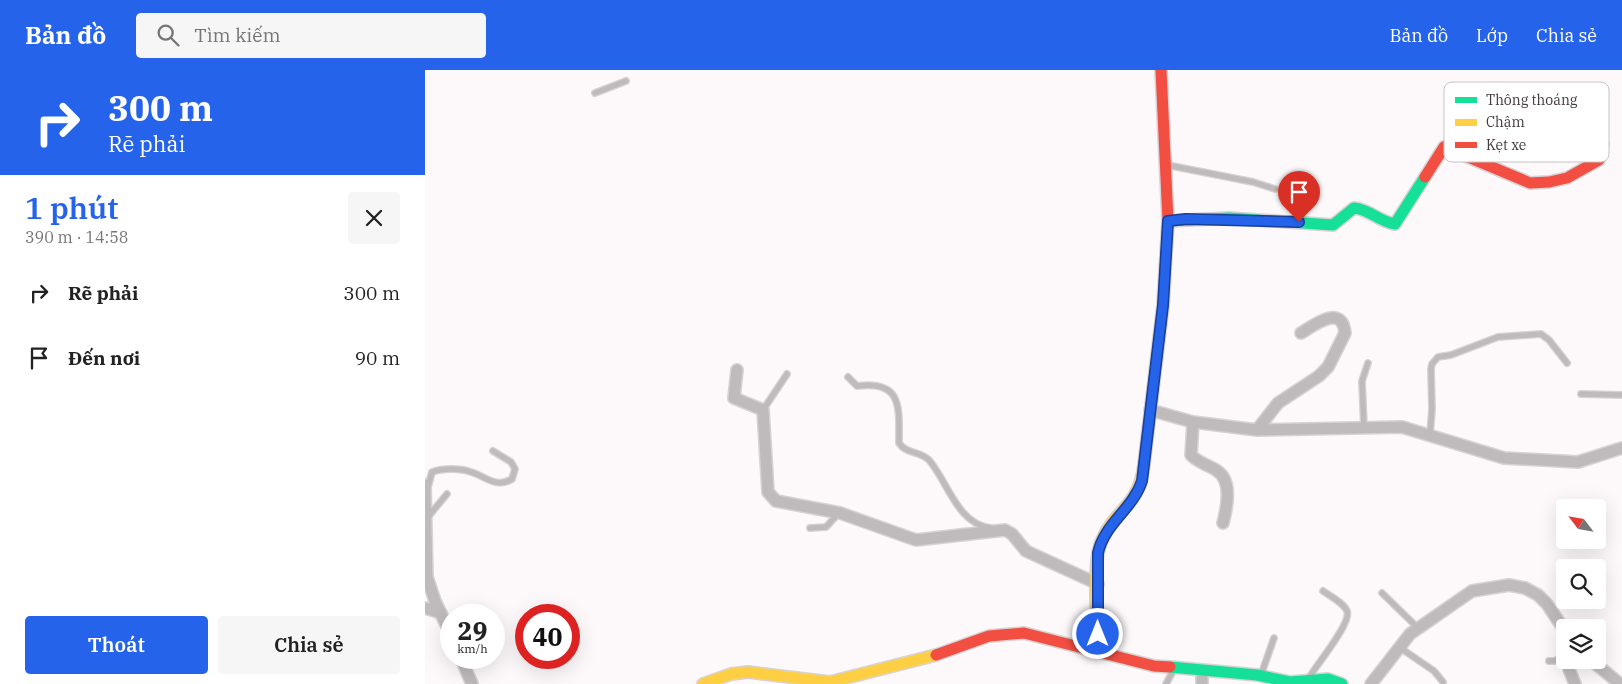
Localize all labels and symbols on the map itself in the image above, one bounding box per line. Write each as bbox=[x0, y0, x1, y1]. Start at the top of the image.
legend bbox=[1444, 82, 1609, 162]
text: Thông thoáng bbox=[1486, 91, 1578, 109]
text: Chậm bbox=[1486, 113, 1525, 131]
text: Kẹt xe bbox=[1486, 136, 1526, 154]
pin bbox=[1278, 171, 1320, 222]
north arrow bbox=[1556, 499, 1606, 549]
speed limit sign: 40 bbox=[515, 604, 580, 669]
position arrow bbox=[1071, 607, 1123, 659]

